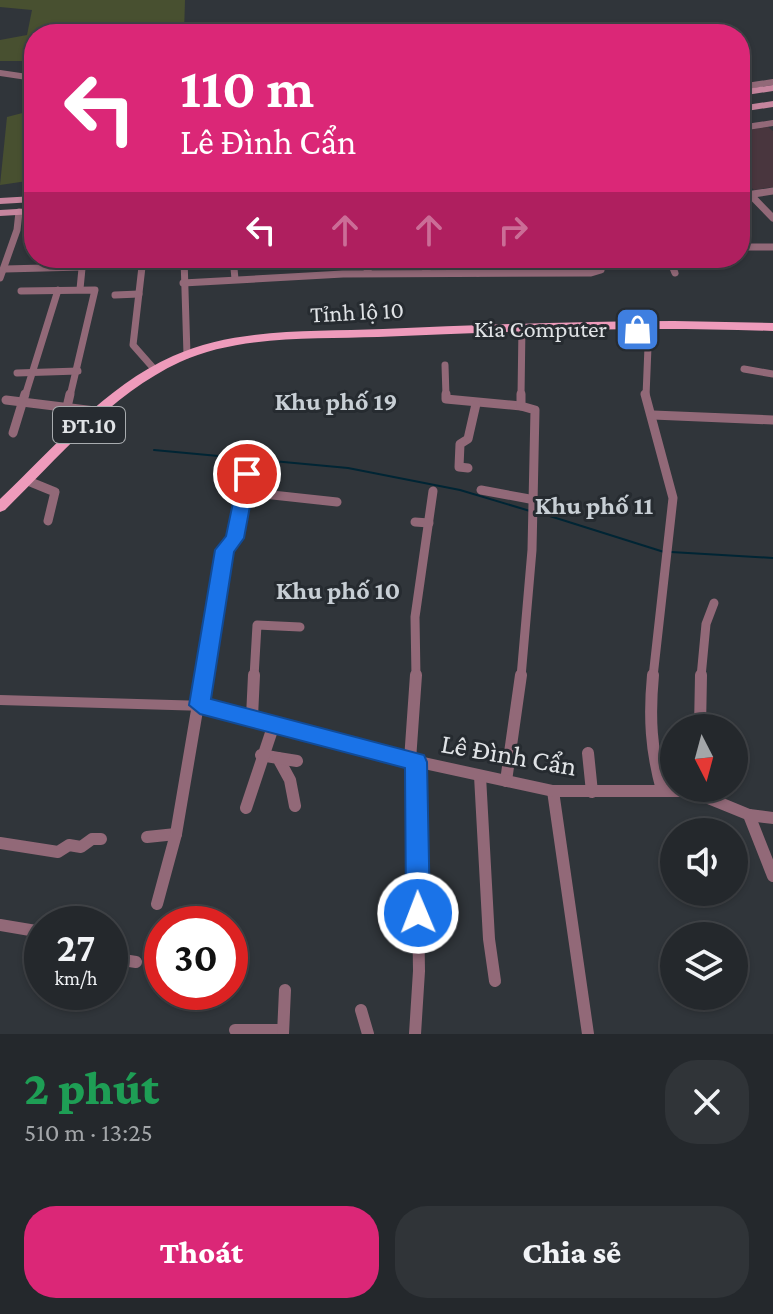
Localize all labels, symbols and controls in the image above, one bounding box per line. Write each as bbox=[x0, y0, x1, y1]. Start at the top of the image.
icon: left bbox=[48, 56, 152, 160]
text: 110 m bbox=[180, 57, 314, 119]
text: Lê Đình Cẩn bbox=[180, 122, 356, 162]
icon: left bbox=[239, 208, 283, 252]
icon: ahead bbox=[323, 208, 367, 252]
icon: ahead bbox=[407, 208, 451, 252]
icon: right bbox=[491, 208, 535, 252]
street label: Tỉnh lộ 10 bbox=[309, 296, 405, 327]
shop icon: Kia Computer bbox=[614, 305, 662, 353]
place label: Kia Computer bbox=[474, 315, 607, 342]
district label: Khu phố 19 bbox=[275, 387, 398, 416]
road number: ĐT.10 bbox=[53, 407, 125, 443]
pin bbox=[213, 440, 281, 508]
icon: arrive bbox=[225, 452, 269, 496]
district label: Khu phố 11 bbox=[535, 491, 654, 520]
district label: Khu phố 10 bbox=[276, 576, 400, 605]
north arrow bbox=[660, 714, 748, 802]
map controls bbox=[660, 714, 748, 1010]
street label: Lê Đình Cẩn bbox=[439, 727, 579, 782]
button: sound bbox=[660, 818, 748, 906]
position arrow bbox=[376, 871, 460, 955]
speed limit sign: 30 bbox=[144, 906, 248, 1010]
button: layers bbox=[660, 922, 748, 1010]
text: 27 bbox=[57, 925, 95, 970]
text: km/h bbox=[54, 967, 98, 989]
button: close bbox=[665, 1060, 749, 1144]
text: 2 phút bbox=[24, 1061, 159, 1114]
text: 510 m · 13:25 bbox=[24, 1118, 153, 1147]
button: Thoát bbox=[24, 1206, 379, 1298]
button: Chia sẻ bbox=[395, 1206, 749, 1298]

